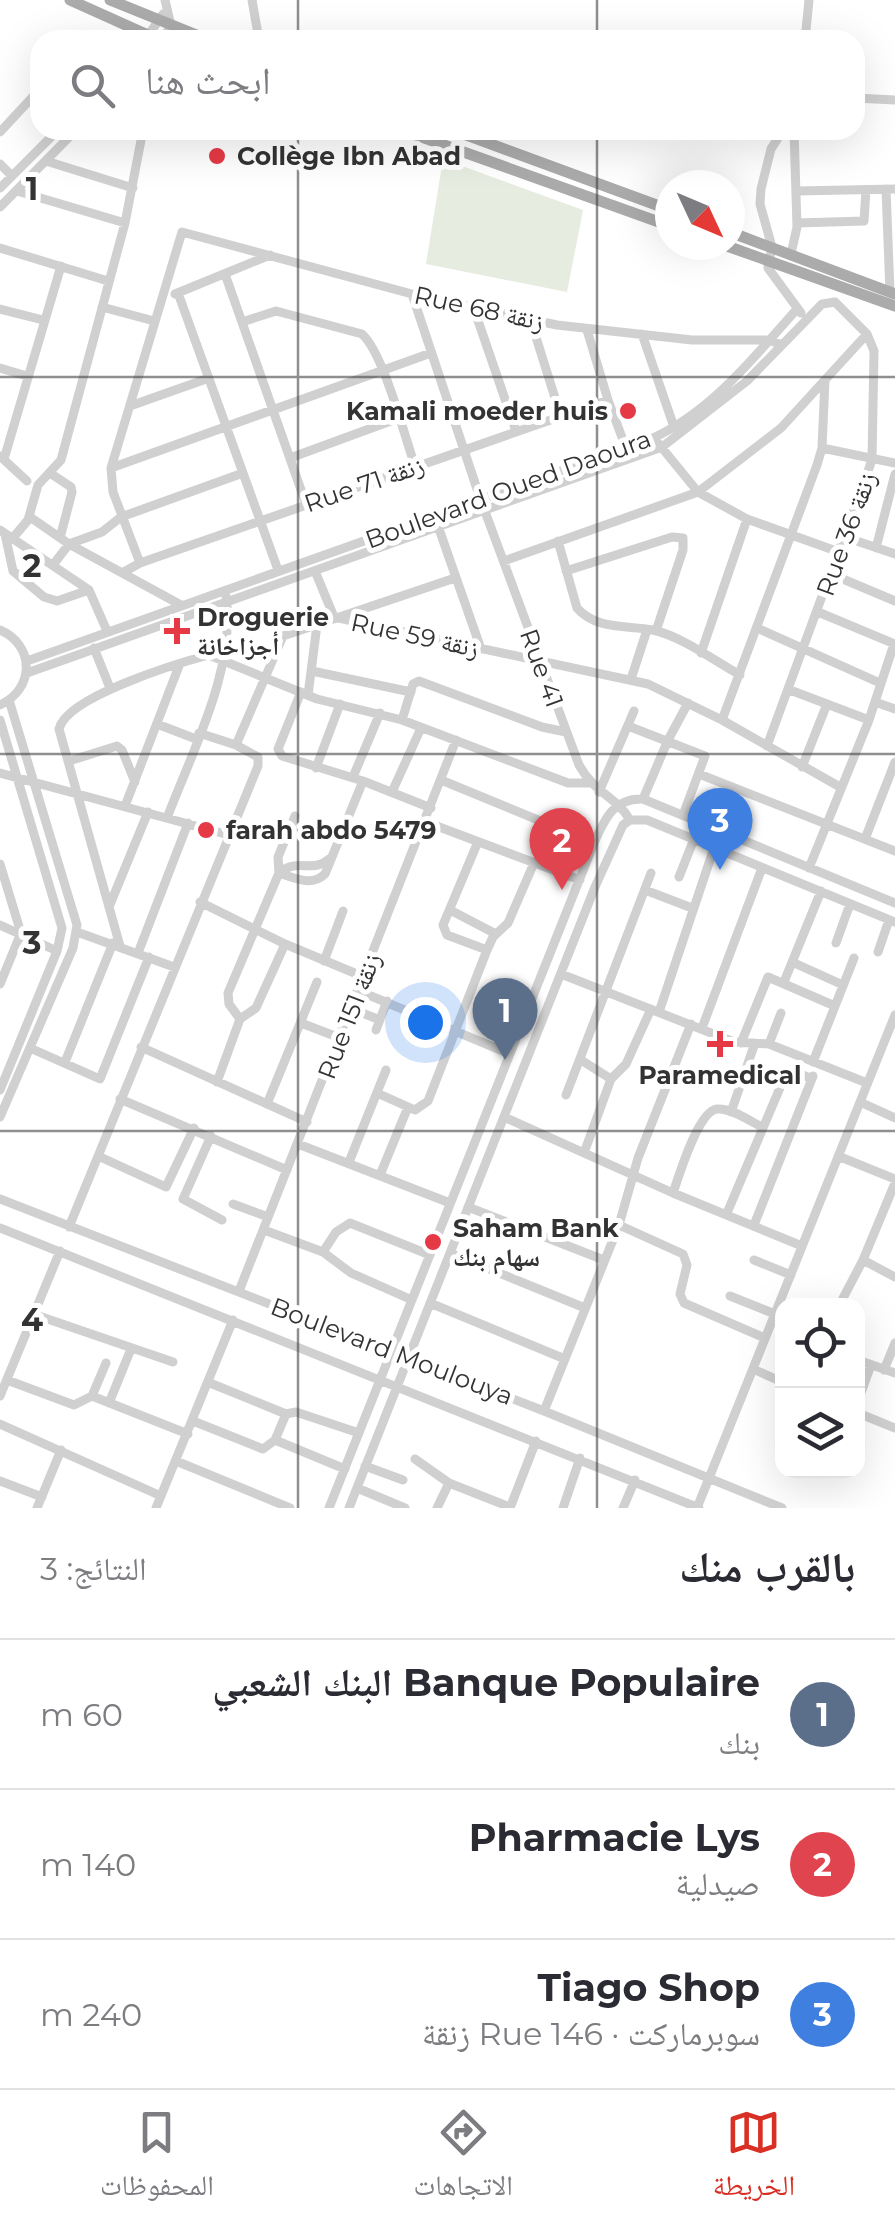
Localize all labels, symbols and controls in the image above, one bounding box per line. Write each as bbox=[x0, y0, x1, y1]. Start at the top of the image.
search box bbox=[30, 30, 865, 140]
text: ابحث هنا bbox=[145, 57, 271, 104]
icon: search bbox=[65, 58, 120, 113]
place label: Collège Ibn Abad bbox=[237, 141, 461, 171]
marker: Collège Ibn Abad bbox=[206, 145, 228, 167]
text: 1 bbox=[26, 169, 38, 208]
north arrow bbox=[655, 170, 745, 260]
street label: Rue 68 زنقة bbox=[411, 280, 547, 336]
place label: Kamali moeder huis bbox=[346, 396, 608, 426]
marker: Kamali moeder huis bbox=[617, 400, 639, 422]
street label: Boulevard Oued Daoura bbox=[361, 423, 655, 555]
street label: Rue 71 زنقة bbox=[300, 450, 428, 518]
street label: Rue 36 زنقة bbox=[810, 468, 882, 600]
text: 2 bbox=[23, 546, 41, 585]
place label: Droguerie أجزاخانة bbox=[197, 602, 329, 661]
street label: Rue 59 زنقة bbox=[348, 607, 482, 663]
marker: Droguerie أجزاخانة bbox=[166, 620, 188, 642]
street label: Rue 41 bbox=[514, 625, 570, 711]
pin: 3 bbox=[688, 788, 752, 870]
pin: 2 bbox=[530, 808, 594, 890]
place label: farah abdo 5479 bbox=[226, 815, 436, 845]
marker: farah abdo 5479 bbox=[195, 819, 217, 841]
text: 3 bbox=[22, 923, 41, 962]
street label: Rue 151 زنقة bbox=[311, 949, 387, 1083]
pin: 1 bbox=[472, 978, 538, 1060]
your location bbox=[400, 997, 451, 1048]
marker: Paramedical bbox=[709, 1033, 731, 1055]
place label: Paramedical bbox=[638, 1060, 802, 1090]
place label: Saham Bank سهام بنك bbox=[453, 1213, 619, 1275]
marker: Saham Bank سهام بنك bbox=[422, 1231, 444, 1253]
street label: Boulevard Moulouya bbox=[267, 1291, 517, 1411]
map controls bbox=[775, 1298, 865, 1478]
button: locate bbox=[775, 1298, 865, 1388]
text: 4 bbox=[21, 1300, 43, 1339]
button: layers bbox=[775, 1388, 865, 1478]
text: بالقرب منك bbox=[679, 1541, 855, 1593]
text: النتائج: 3 bbox=[40, 1549, 147, 1588]
text: Banque Populaire البنك الشعبي bbox=[212, 1659, 760, 1706]
text: 60 m bbox=[40, 1695, 123, 1734]
text: 1 bbox=[816, 1695, 829, 1734]
text: بنك bbox=[718, 1723, 760, 1762]
text: Pharmacie Lys bbox=[469, 1814, 760, 1861]
text: 140 m bbox=[40, 1845, 136, 1884]
text: 2 bbox=[813, 1845, 832, 1884]
text: صيدلية bbox=[675, 1864, 760, 1903]
text: Tiago Shop bbox=[537, 1964, 760, 2011]
text: 240 m bbox=[40, 1995, 142, 2034]
text: 3 bbox=[813, 1995, 832, 2034]
text: سوبرماركت · Rue 146 زنقة bbox=[422, 2014, 760, 2053]
tab: المحفوظات bbox=[100, 2105, 214, 2213]
tab: الاتجاهات bbox=[414, 2105, 513, 2213]
tab: الخريطة bbox=[713, 2105, 795, 2213]

